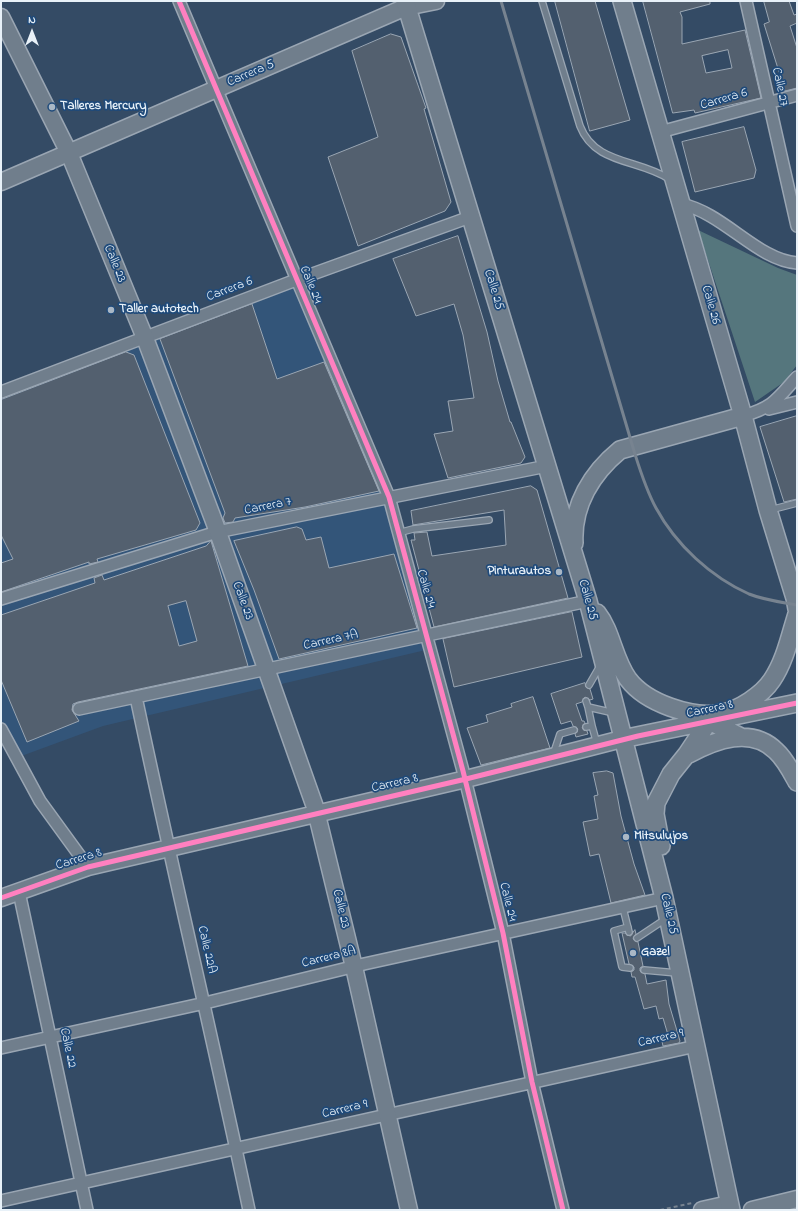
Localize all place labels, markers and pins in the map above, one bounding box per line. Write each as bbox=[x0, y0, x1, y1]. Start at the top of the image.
place label: Talleres Mercury bbox=[60, 99, 147, 115]
marker: Talleres Mercury bbox=[47, 102, 57, 112]
place label: Taller autotech bbox=[119, 302, 199, 318]
marker: Taller autotech bbox=[106, 305, 116, 315]
place label: Pinturautos bbox=[488, 564, 551, 580]
marker: Pinturautos bbox=[554, 567, 564, 577]
place label: Mitsulujos bbox=[634, 829, 688, 845]
marker: Mitsulujos bbox=[621, 832, 631, 842]
place label: Gazel bbox=[641, 945, 670, 961]
marker: Gazel bbox=[628, 948, 638, 958]

